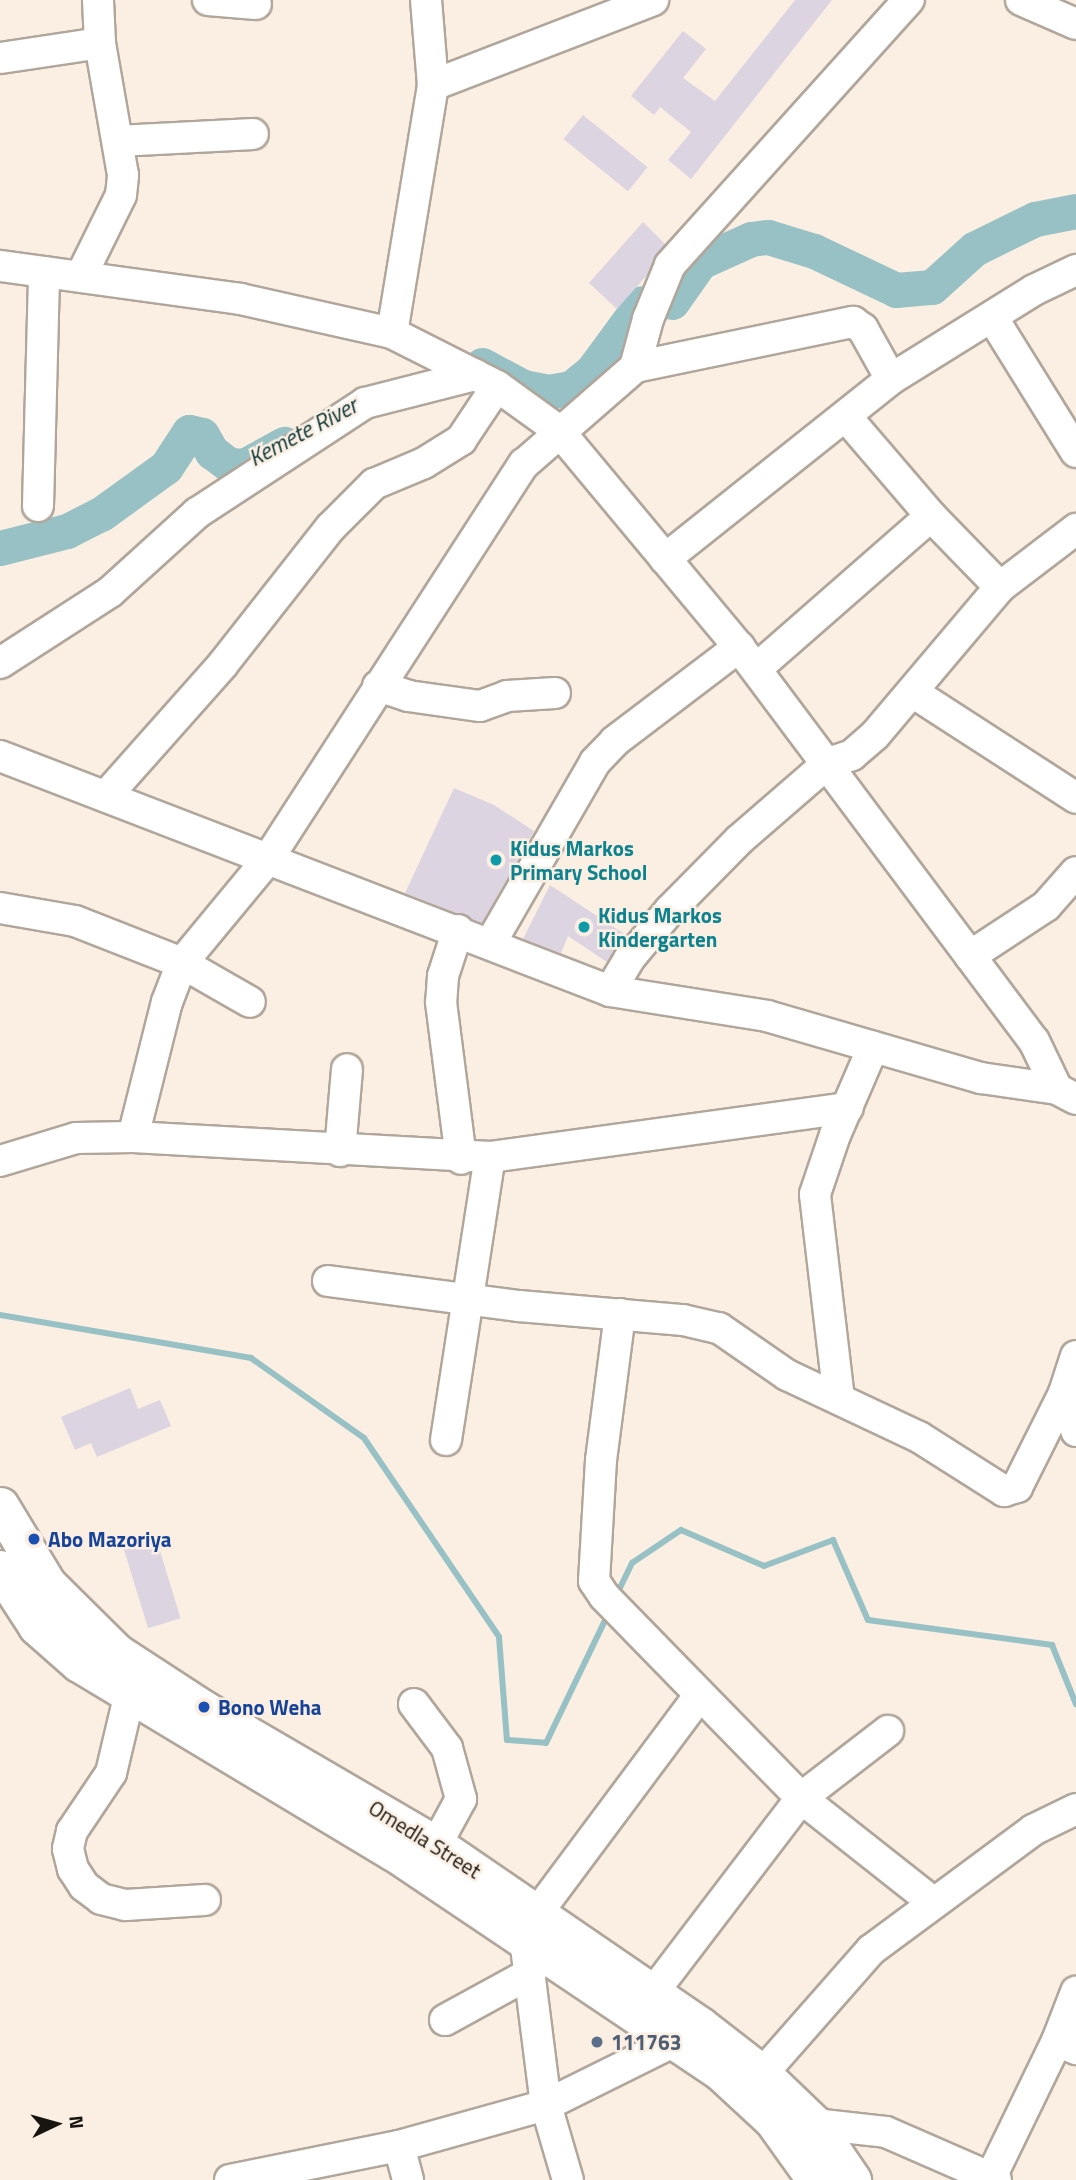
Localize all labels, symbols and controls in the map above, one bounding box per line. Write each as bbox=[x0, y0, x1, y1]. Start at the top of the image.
water label: Kemete River bbox=[244, 392, 362, 472]
place label: Kidus Markos Primary School bbox=[510, 835, 647, 885]
marker: Kidus Markos Primary School bbox=[488, 852, 504, 868]
place label: Kidus Markos Kindergarten bbox=[598, 902, 722, 952]
marker: Kidus Markos Kindergarten bbox=[576, 919, 592, 935]
place label: Abo Mazoriya bbox=[48, 1526, 172, 1552]
marker: Abo Mazoriya bbox=[26, 1531, 42, 1547]
place label: Bono Weha bbox=[218, 1694, 322, 1720]
marker: Bono Weha bbox=[196, 1699, 212, 1715]
street label: Omedla Street bbox=[364, 1795, 486, 1883]
place label: 111763 bbox=[611, 2029, 682, 2055]
marker: 111763 bbox=[589, 2034, 605, 2050]
north arrow bbox=[21, 2089, 91, 2159]
text: N bbox=[62, 2114, 92, 2130]

